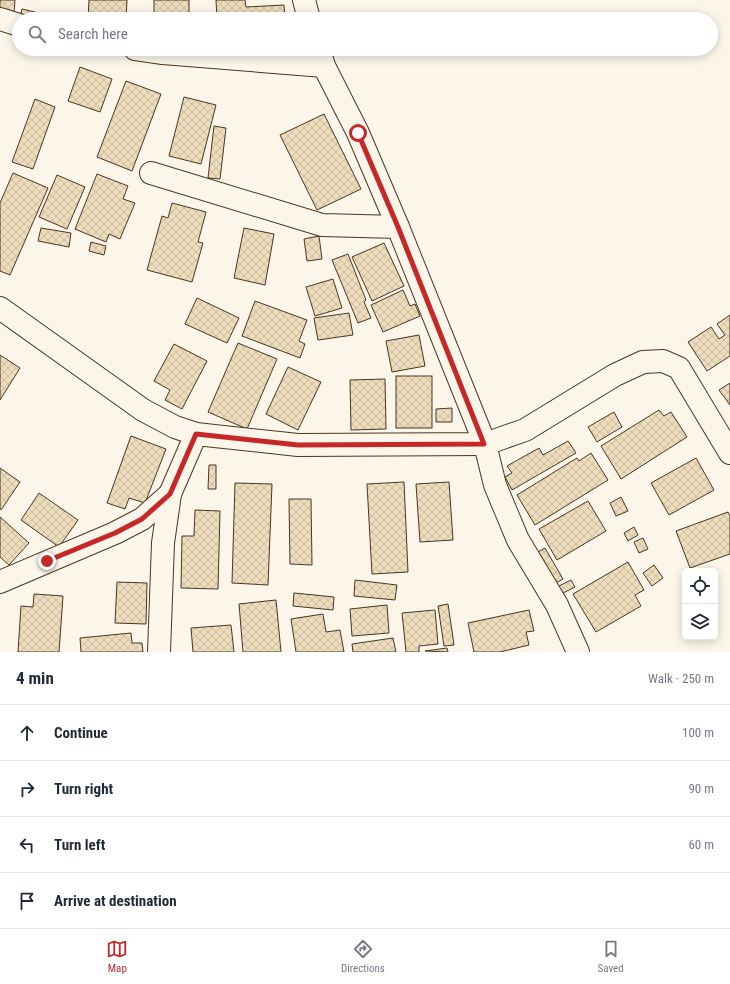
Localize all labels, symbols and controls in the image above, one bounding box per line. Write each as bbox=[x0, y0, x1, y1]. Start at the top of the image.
search box bbox=[12, 12, 718, 56]
icon: search bbox=[26, 23, 48, 45]
text: Search here bbox=[58, 25, 128, 43]
route start bbox=[349, 124, 367, 142]
route end bbox=[38, 552, 56, 570]
map controls bbox=[682, 568, 718, 640]
button: locate bbox=[682, 568, 718, 604]
button: layers bbox=[682, 604, 718, 640]
text: 4 min bbox=[16, 668, 54, 688]
text: Walk · 250 m bbox=[648, 671, 714, 686]
icon: ahead bbox=[16, 722, 38, 744]
text: Continue bbox=[54, 724, 108, 742]
text: 100 m bbox=[682, 725, 714, 740]
icon: right bbox=[16, 778, 38, 800]
text: Turn right bbox=[54, 780, 113, 798]
text: 90 m bbox=[688, 781, 714, 796]
icon: left bbox=[16, 834, 38, 856]
text: Turn left bbox=[54, 836, 105, 854]
text: 60 m bbox=[688, 837, 714, 852]
icon: arrive bbox=[16, 890, 38, 912]
text: Arrive at destination bbox=[54, 892, 177, 910]
tab: Map bbox=[106, 938, 128, 975]
tab: Directions bbox=[341, 938, 385, 975]
tab: Saved bbox=[598, 938, 624, 975]

